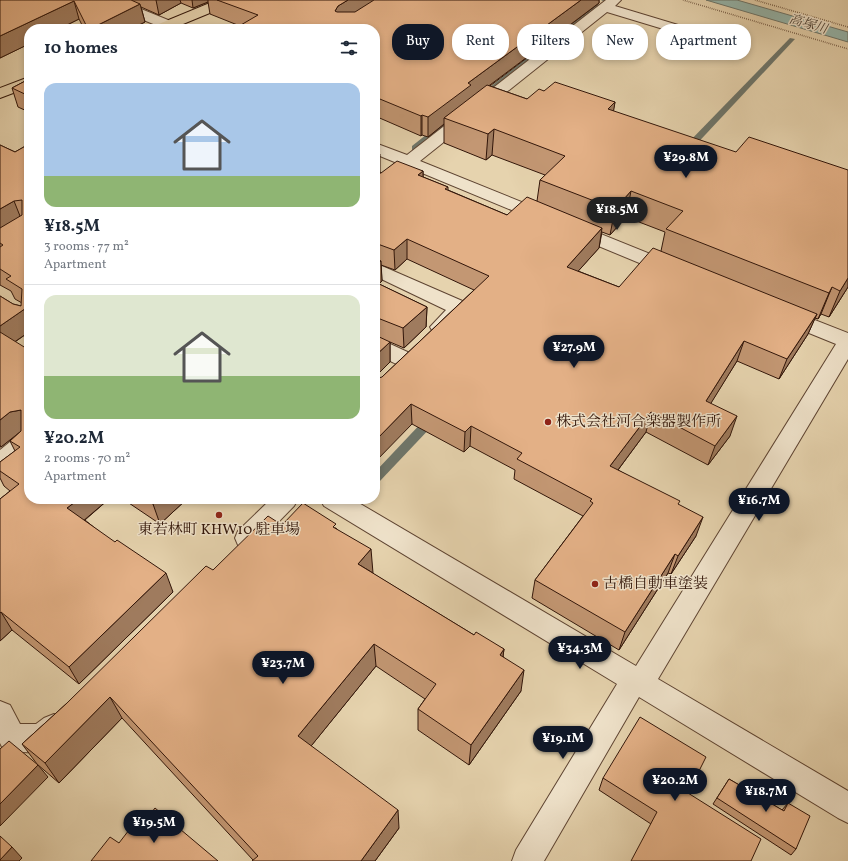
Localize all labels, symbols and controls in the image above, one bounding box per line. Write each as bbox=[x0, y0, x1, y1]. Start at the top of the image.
water label: 高塚川 bbox=[787, 11, 831, 40]
chip: Buy bbox=[392, 24, 444, 60]
chip: Rent bbox=[452, 24, 509, 60]
chip: Filters bbox=[517, 24, 584, 60]
chip: New bbox=[592, 24, 648, 60]
chip: Apartment bbox=[656, 24, 751, 60]
text: 10 homes bbox=[44, 37, 118, 60]
icon: filters bbox=[338, 37, 360, 59]
icon: home bbox=[166, 109, 238, 181]
pin: ¥29.8M bbox=[653, 145, 719, 179]
text: ¥29.8M bbox=[663, 149, 709, 167]
pin: ¥18.5M bbox=[584, 197, 650, 231]
text: ¥18.5M bbox=[596, 201, 638, 219]
text: ¥18.5M bbox=[44, 215, 100, 238]
text: 3 rooms · 77 m² bbox=[44, 238, 129, 256]
text: Apartment bbox=[44, 256, 107, 274]
icon: home bbox=[166, 321, 238, 393]
pin: ¥27.9M bbox=[541, 335, 607, 369]
text: ¥27.9M bbox=[552, 339, 596, 357]
place label: 株式会社河合楽器製作所 bbox=[556, 412, 721, 433]
marker: 株式会社河合楽器製作所 bbox=[543, 417, 553, 427]
text: ¥20.2M bbox=[44, 427, 104, 450]
text: 2 rooms · 70 m² bbox=[44, 450, 130, 468]
text: Apartment bbox=[44, 468, 107, 486]
pin: ¥16.7M bbox=[726, 488, 792, 522]
text: ¥16.7M bbox=[738, 492, 780, 510]
marker: 東若林町 KHW10 駐車場 bbox=[214, 510, 224, 520]
place label: 東若林町 KHW10 駐車場 bbox=[138, 520, 300, 541]
place label: 古橋自動車塗装 bbox=[603, 574, 708, 595]
marker: 古橋自動車塗装 bbox=[590, 579, 600, 589]
pin: ¥34.3M bbox=[547, 636, 613, 670]
text: ¥34.3M bbox=[557, 640, 603, 658]
pin: ¥23.7M bbox=[250, 651, 316, 685]
text: ¥23.7M bbox=[261, 655, 305, 673]
pin: ¥19.1M bbox=[530, 726, 596, 760]
text: ¥19.1M bbox=[542, 730, 584, 748]
pin: ¥20.2M bbox=[642, 768, 708, 802]
text: ¥20.2M bbox=[652, 772, 698, 790]
pin: ¥18.7M bbox=[733, 779, 799, 813]
text: ¥18.7M bbox=[745, 783, 787, 801]
pin: ¥19.5M bbox=[121, 810, 187, 844]
text: ¥19.5M bbox=[133, 814, 176, 832]

